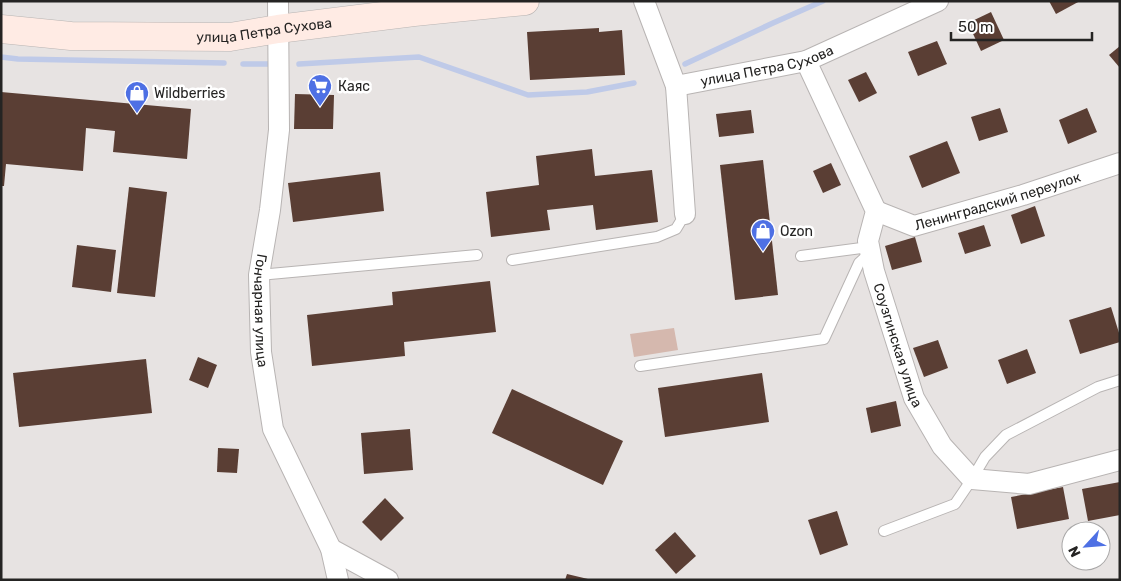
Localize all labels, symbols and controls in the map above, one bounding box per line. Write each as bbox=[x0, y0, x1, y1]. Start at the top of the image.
scale bar bbox=[951, 10, 1092, 42]
street label: улица Петра Сухова bbox=[196, 14, 333, 46]
text: 50 m bbox=[958, 18, 993, 36]
street label: улица Петра Сухова bbox=[699, 42, 836, 90]
supermarket icon: Каяс bbox=[307, 73, 333, 107]
place label: Каяс bbox=[338, 78, 370, 95]
shop icon: Wildberries bbox=[124, 80, 150, 114]
place label: Wildberries bbox=[154, 85, 226, 102]
street label: Ленинградский переулок bbox=[913, 168, 1083, 234]
shop icon: Ozon bbox=[750, 218, 776, 252]
place label: Ozon bbox=[780, 223, 813, 240]
street label: Гончарная улица bbox=[250, 253, 271, 369]
street label: Соузгинская улица bbox=[869, 281, 926, 411]
north arrow bbox=[1061, 521, 1111, 571]
text: N bbox=[1065, 543, 1085, 560]

